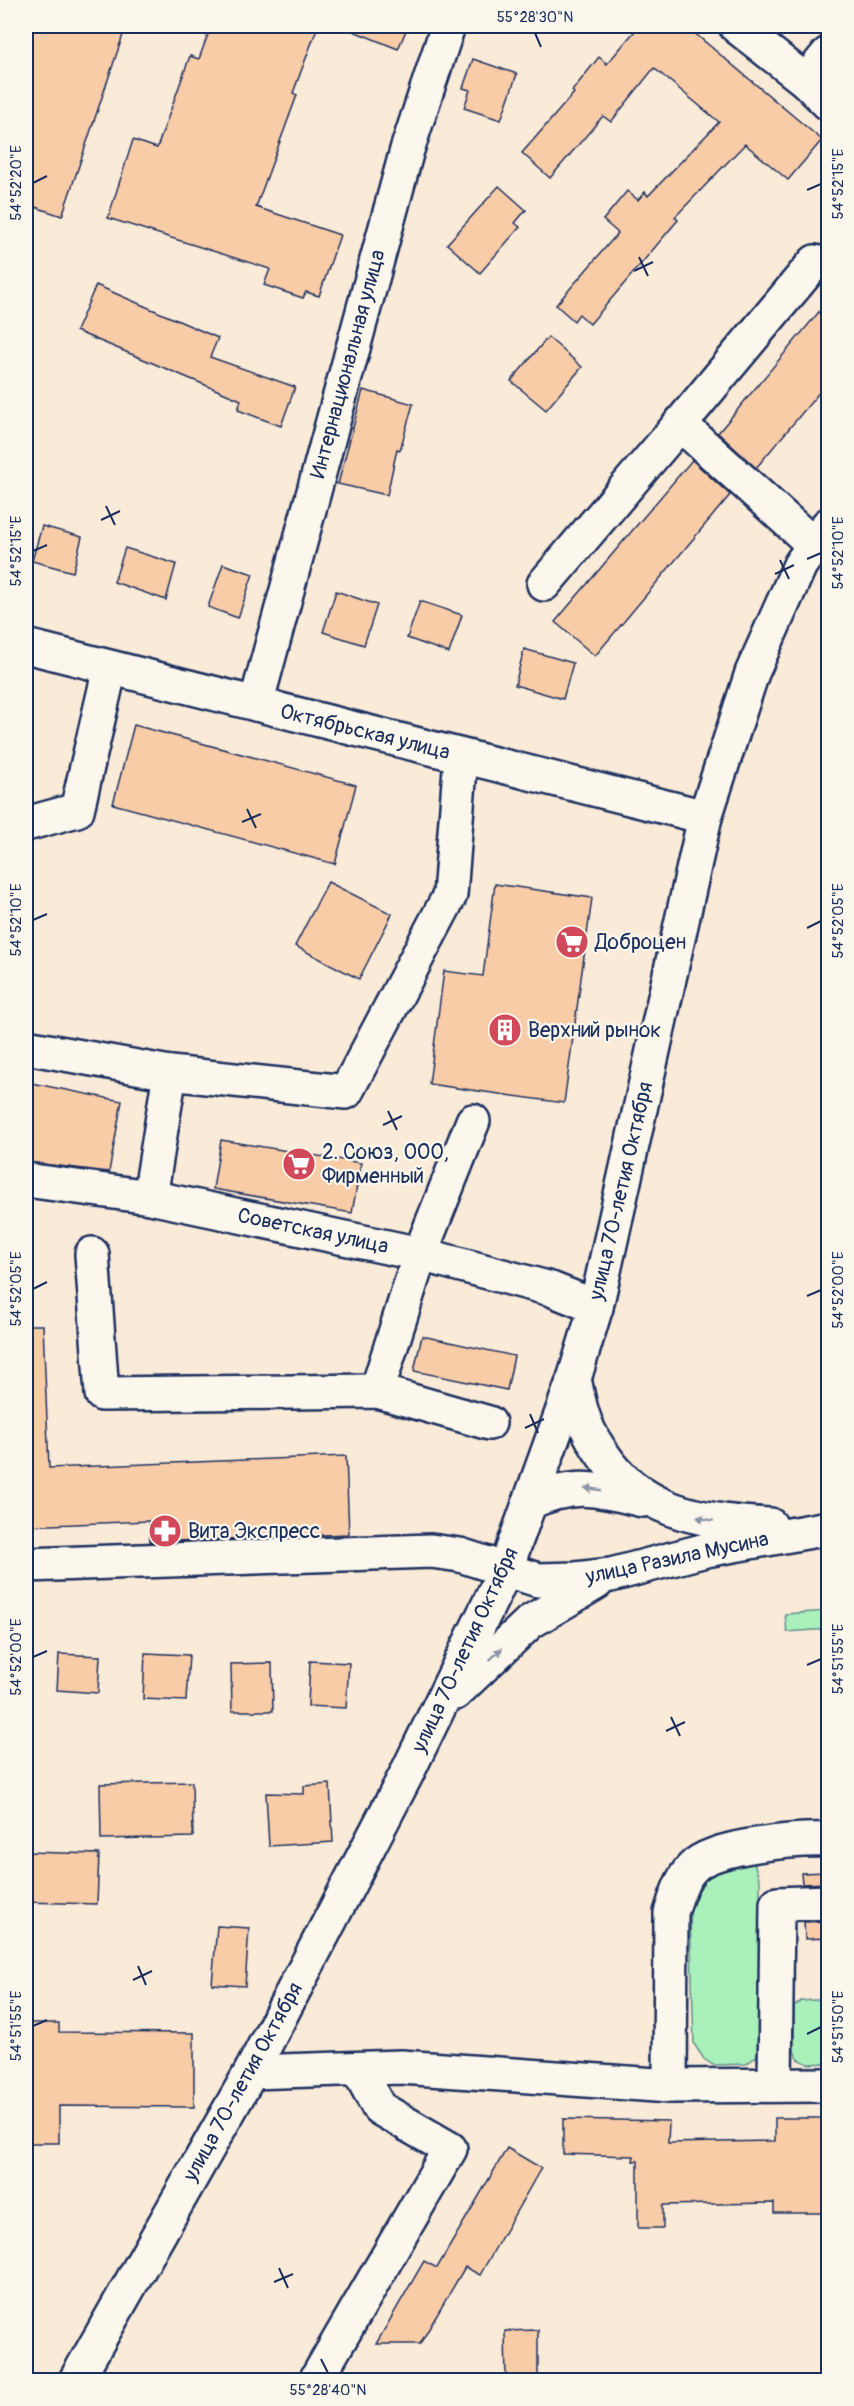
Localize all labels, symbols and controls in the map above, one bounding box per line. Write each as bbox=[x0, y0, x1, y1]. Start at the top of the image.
text: 55°28'30"N bbox=[497, 8, 573, 27]
text: 54°52'20"E bbox=[7, 145, 26, 221]
text: 54°52'15"E bbox=[829, 148, 848, 219]
street label: Интернациональная улица bbox=[304, 247, 392, 481]
text: 54°52'15"E bbox=[7, 515, 26, 586]
text: 54°52'10"E bbox=[829, 516, 848, 589]
street label: Октябрьская улица bbox=[277, 698, 453, 766]
text: 54°52'10"E bbox=[7, 883, 26, 956]
text: 54°52'05"E bbox=[829, 883, 848, 959]
supermarket icon: Доброцен bbox=[554, 924, 590, 960]
place label: Доброцен bbox=[594, 929, 686, 956]
building icon: Верхний рынок bbox=[487, 1012, 523, 1048]
place label: Верхний рынок bbox=[528, 1017, 661, 1044]
street label: улица 70-летия Октября bbox=[583, 1079, 659, 1304]
place label: 2. Союз, ООО, Фирменный bbox=[322, 1139, 449, 1190]
supermarket icon: 2. Союз, ООО, Фирменный bbox=[281, 1146, 317, 1182]
street label: Советская улица bbox=[235, 1202, 391, 1260]
text: 54°52'05"E bbox=[7, 1251, 26, 1327]
text: 54°52'00"E bbox=[829, 1251, 848, 1329]
one-way arrow bbox=[584, 1485, 603, 1494]
pharmacy icon: Вита Экспресс bbox=[147, 1513, 183, 1549]
one-way arrow bbox=[696, 1513, 714, 1523]
place label: Вита Экспресс bbox=[188, 1518, 320, 1545]
street label: улица Разила Мусина bbox=[582, 1525, 771, 1591]
street label: улица 70-летия Октября bbox=[405, 1543, 524, 1758]
text: 54°52'00"E bbox=[7, 1618, 26, 1696]
text: 54°51'55"E bbox=[829, 1624, 848, 1694]
one-way arrow bbox=[488, 1648, 502, 1662]
street label: улица 70-летия Октября bbox=[177, 1978, 309, 2187]
text: 54°51'50"E bbox=[829, 1990, 848, 2063]
text: 54°51'55"E bbox=[7, 1991, 26, 2061]
text: 55°28'40"N bbox=[290, 2381, 366, 2400]

